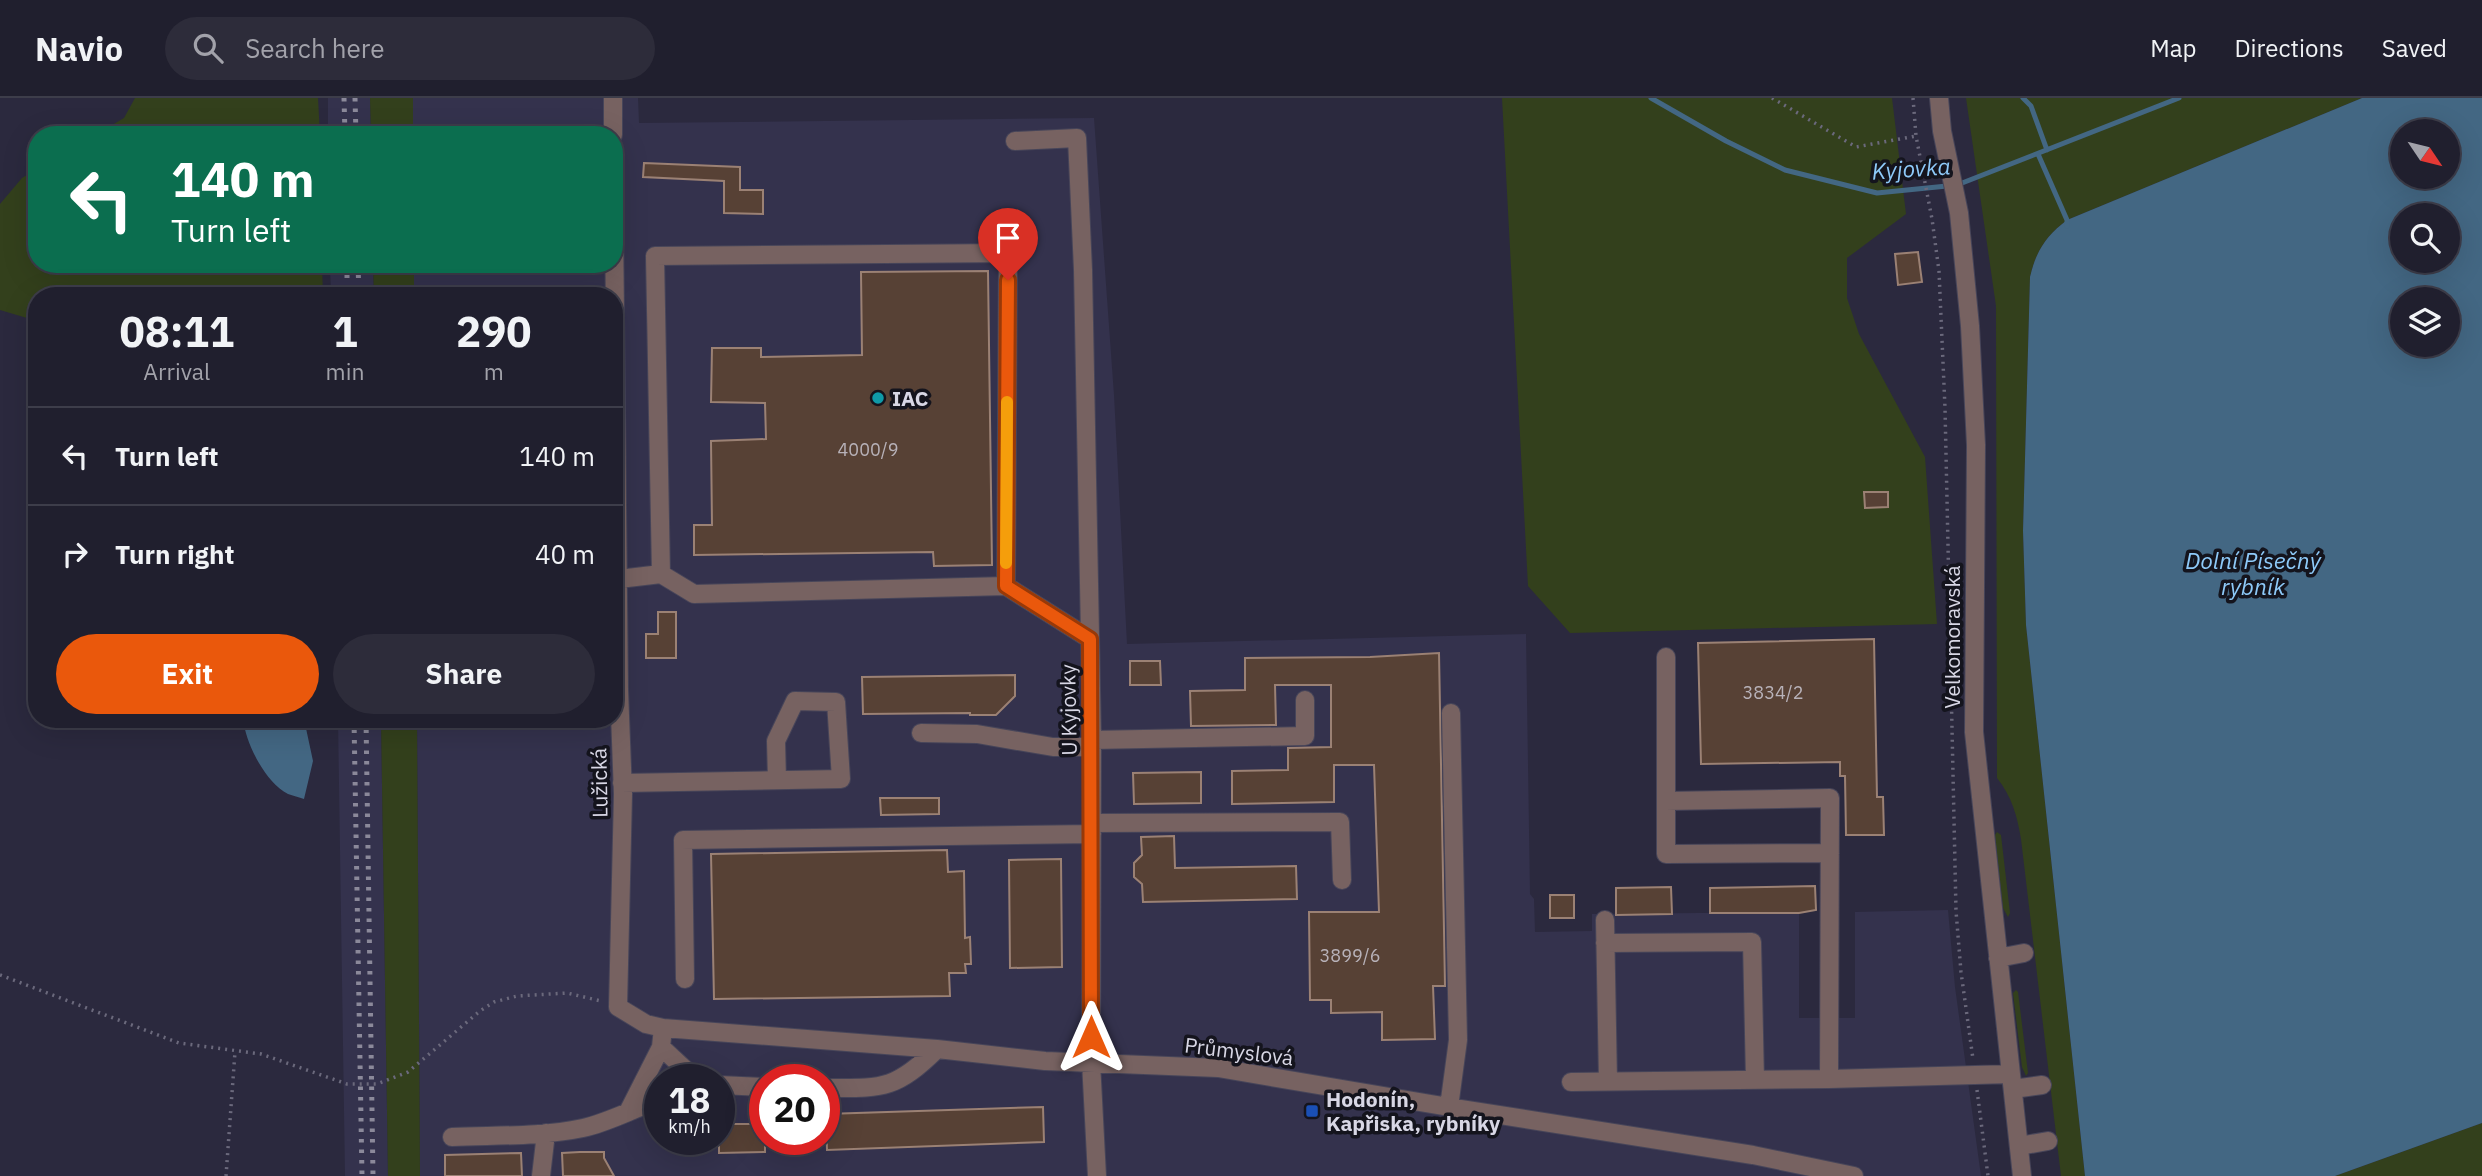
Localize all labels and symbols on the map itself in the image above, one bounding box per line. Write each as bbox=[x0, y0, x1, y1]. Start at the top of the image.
north arrow bbox=[2390, 119, 2460, 189]
water label: Kyjovka bbox=[1871, 150, 1951, 186]
pin bbox=[978, 208, 1038, 280]
place label: IAC bbox=[892, 384, 929, 412]
marker: IAC bbox=[870, 390, 886, 406]
house number: 4000/9 bbox=[838, 438, 898, 461]
water label: Dolní Písečný rybník bbox=[2185, 545, 2322, 601]
street label: Velkomoravská bbox=[1938, 565, 1966, 709]
street label: U Kyjovky bbox=[1053, 663, 1083, 756]
house number: 3834/2 bbox=[1743, 681, 1803, 704]
street label: Lužická bbox=[584, 748, 614, 818]
house number: 3899/6 bbox=[1320, 944, 1380, 967]
position arrow bbox=[1054, 1000, 1128, 1074]
street label: Průmyslová bbox=[1183, 1030, 1295, 1072]
speed limit sign: 20 bbox=[749, 1064, 840, 1155]
place label: Hodonín, Kapřiska, rybníky bbox=[1326, 1085, 1501, 1137]
marker: Hodonín, Kapřiska, rybníky bbox=[1304, 1103, 1320, 1119]

